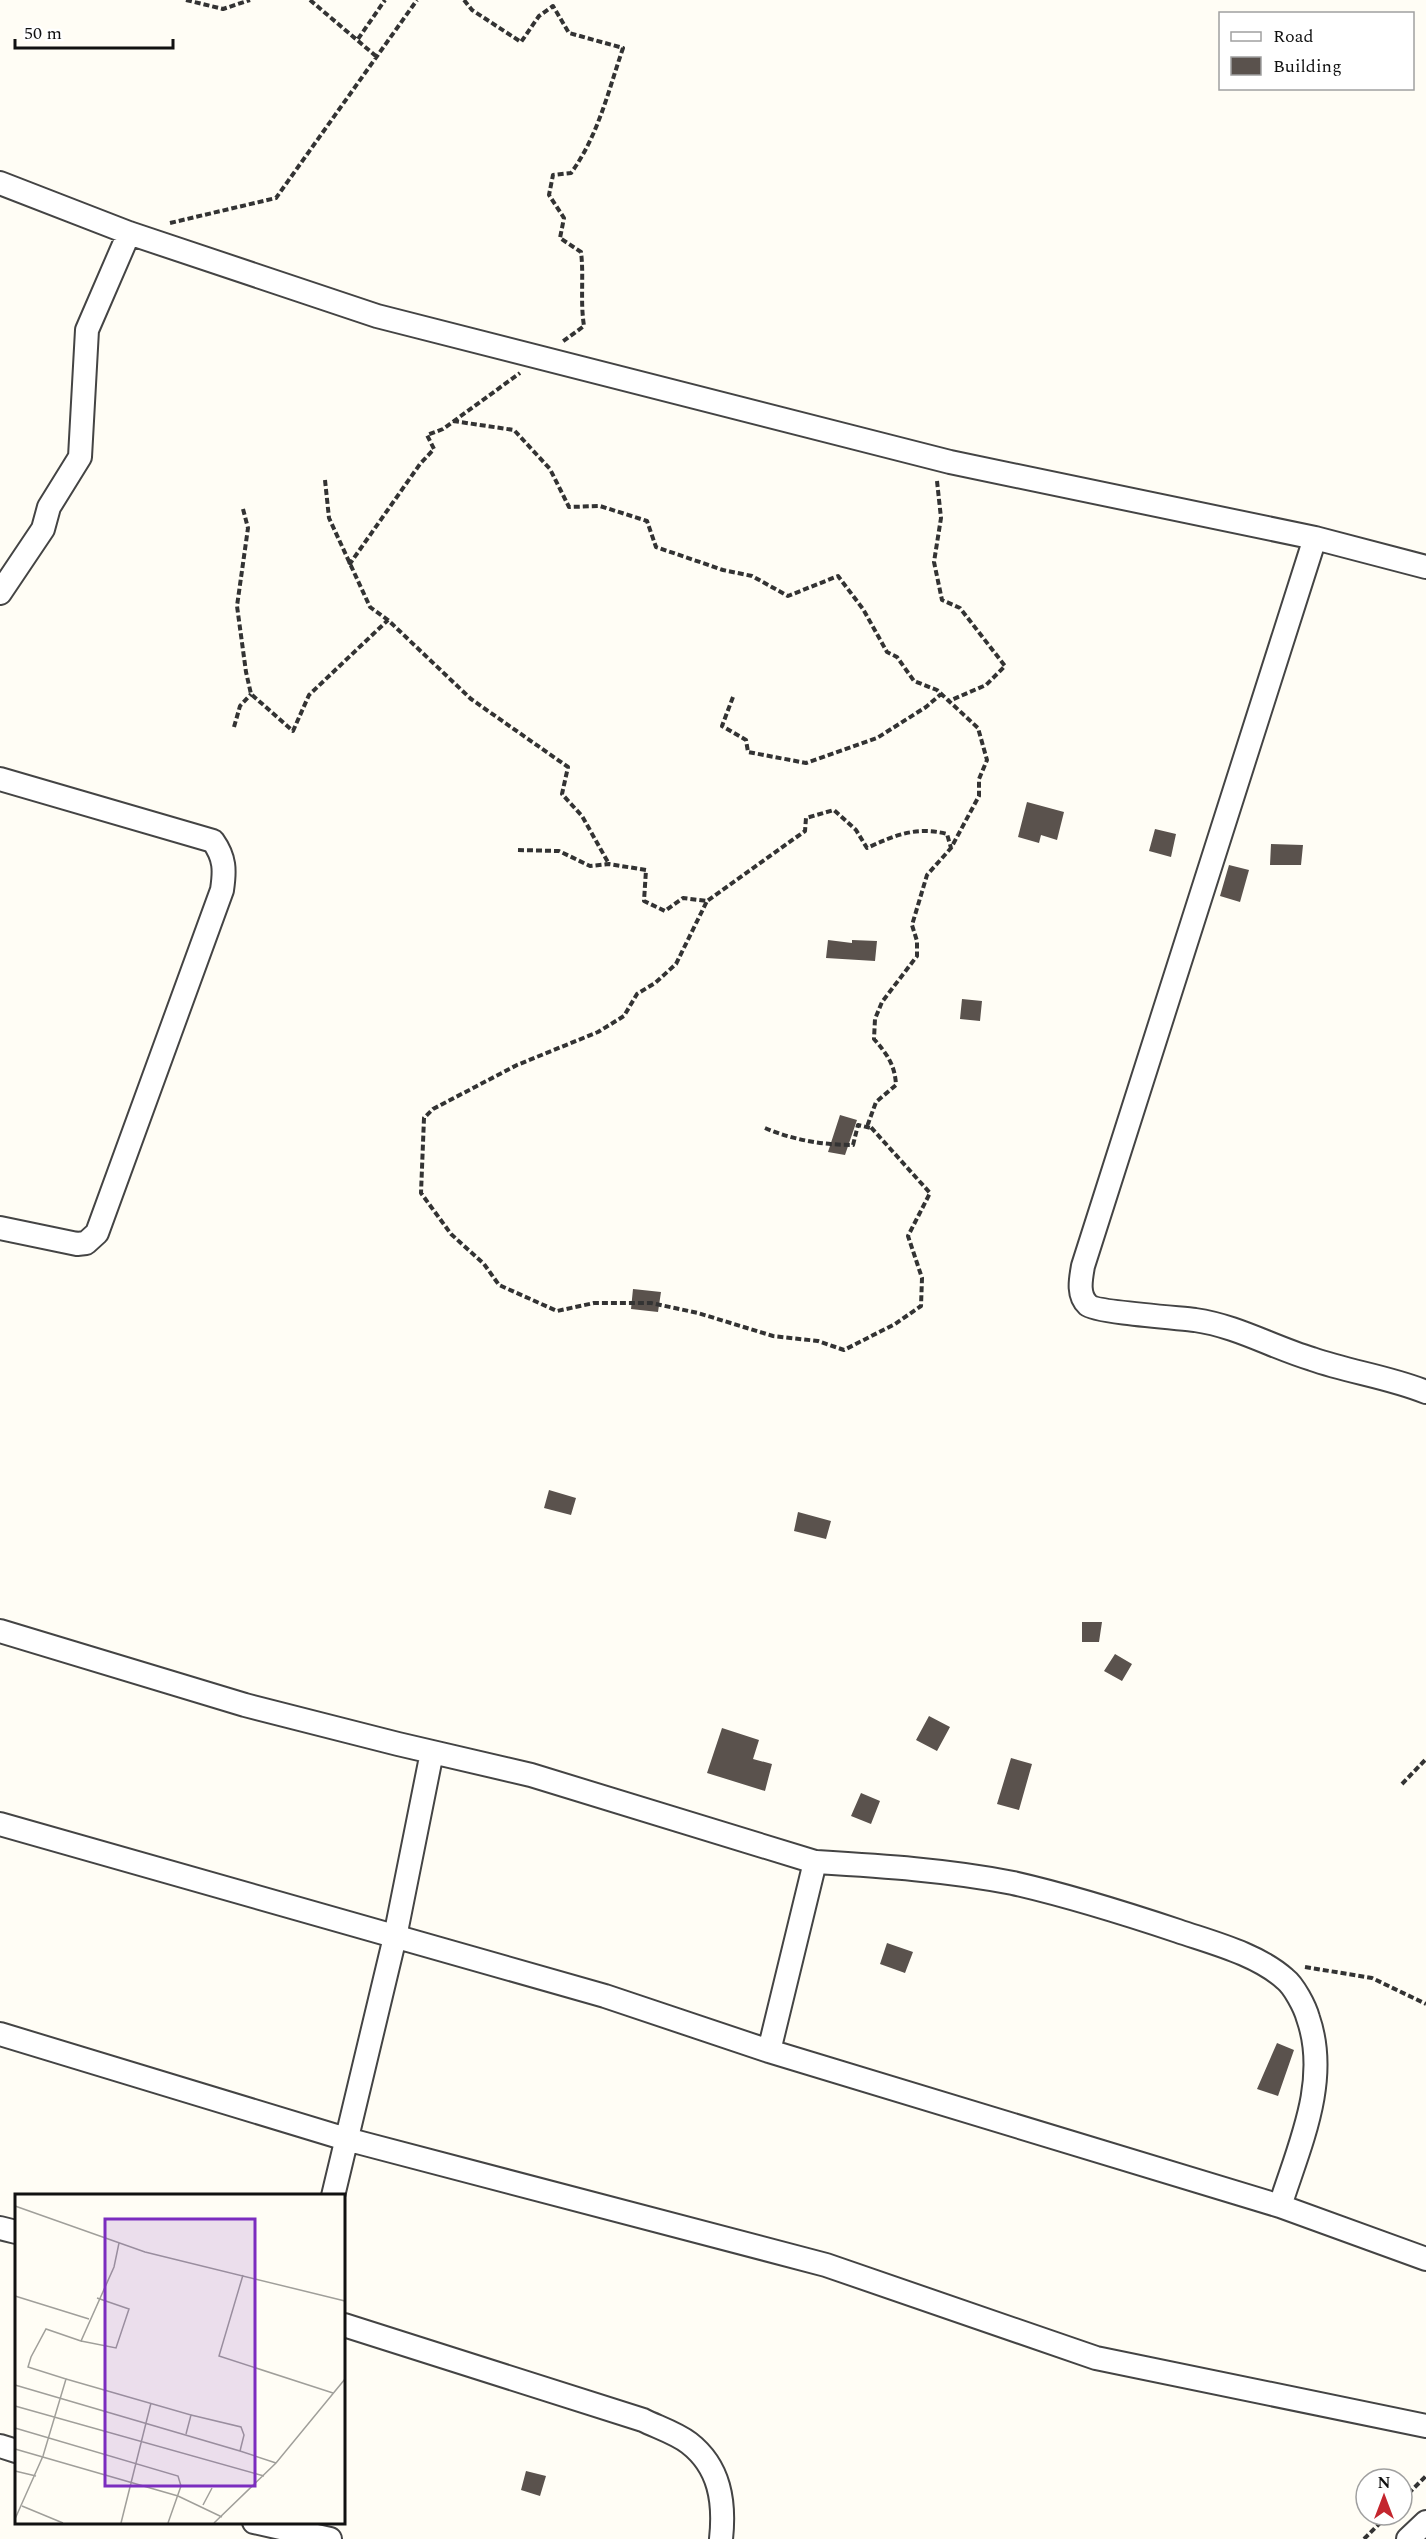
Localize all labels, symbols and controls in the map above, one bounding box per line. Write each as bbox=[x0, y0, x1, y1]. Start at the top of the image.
scale bar bbox=[15, 12, 172, 50]
legend bbox=[1219, 12, 1414, 90]
text: 50 m bbox=[24, 20, 62, 47]
text: Road bbox=[1273, 23, 1314, 50]
text: Building bbox=[1273, 53, 1342, 80]
inset map bbox=[15, 2194, 345, 2524]
north arrow bbox=[1354, 2467, 1414, 2527]
text: N bbox=[1377, 2471, 1391, 2495]

